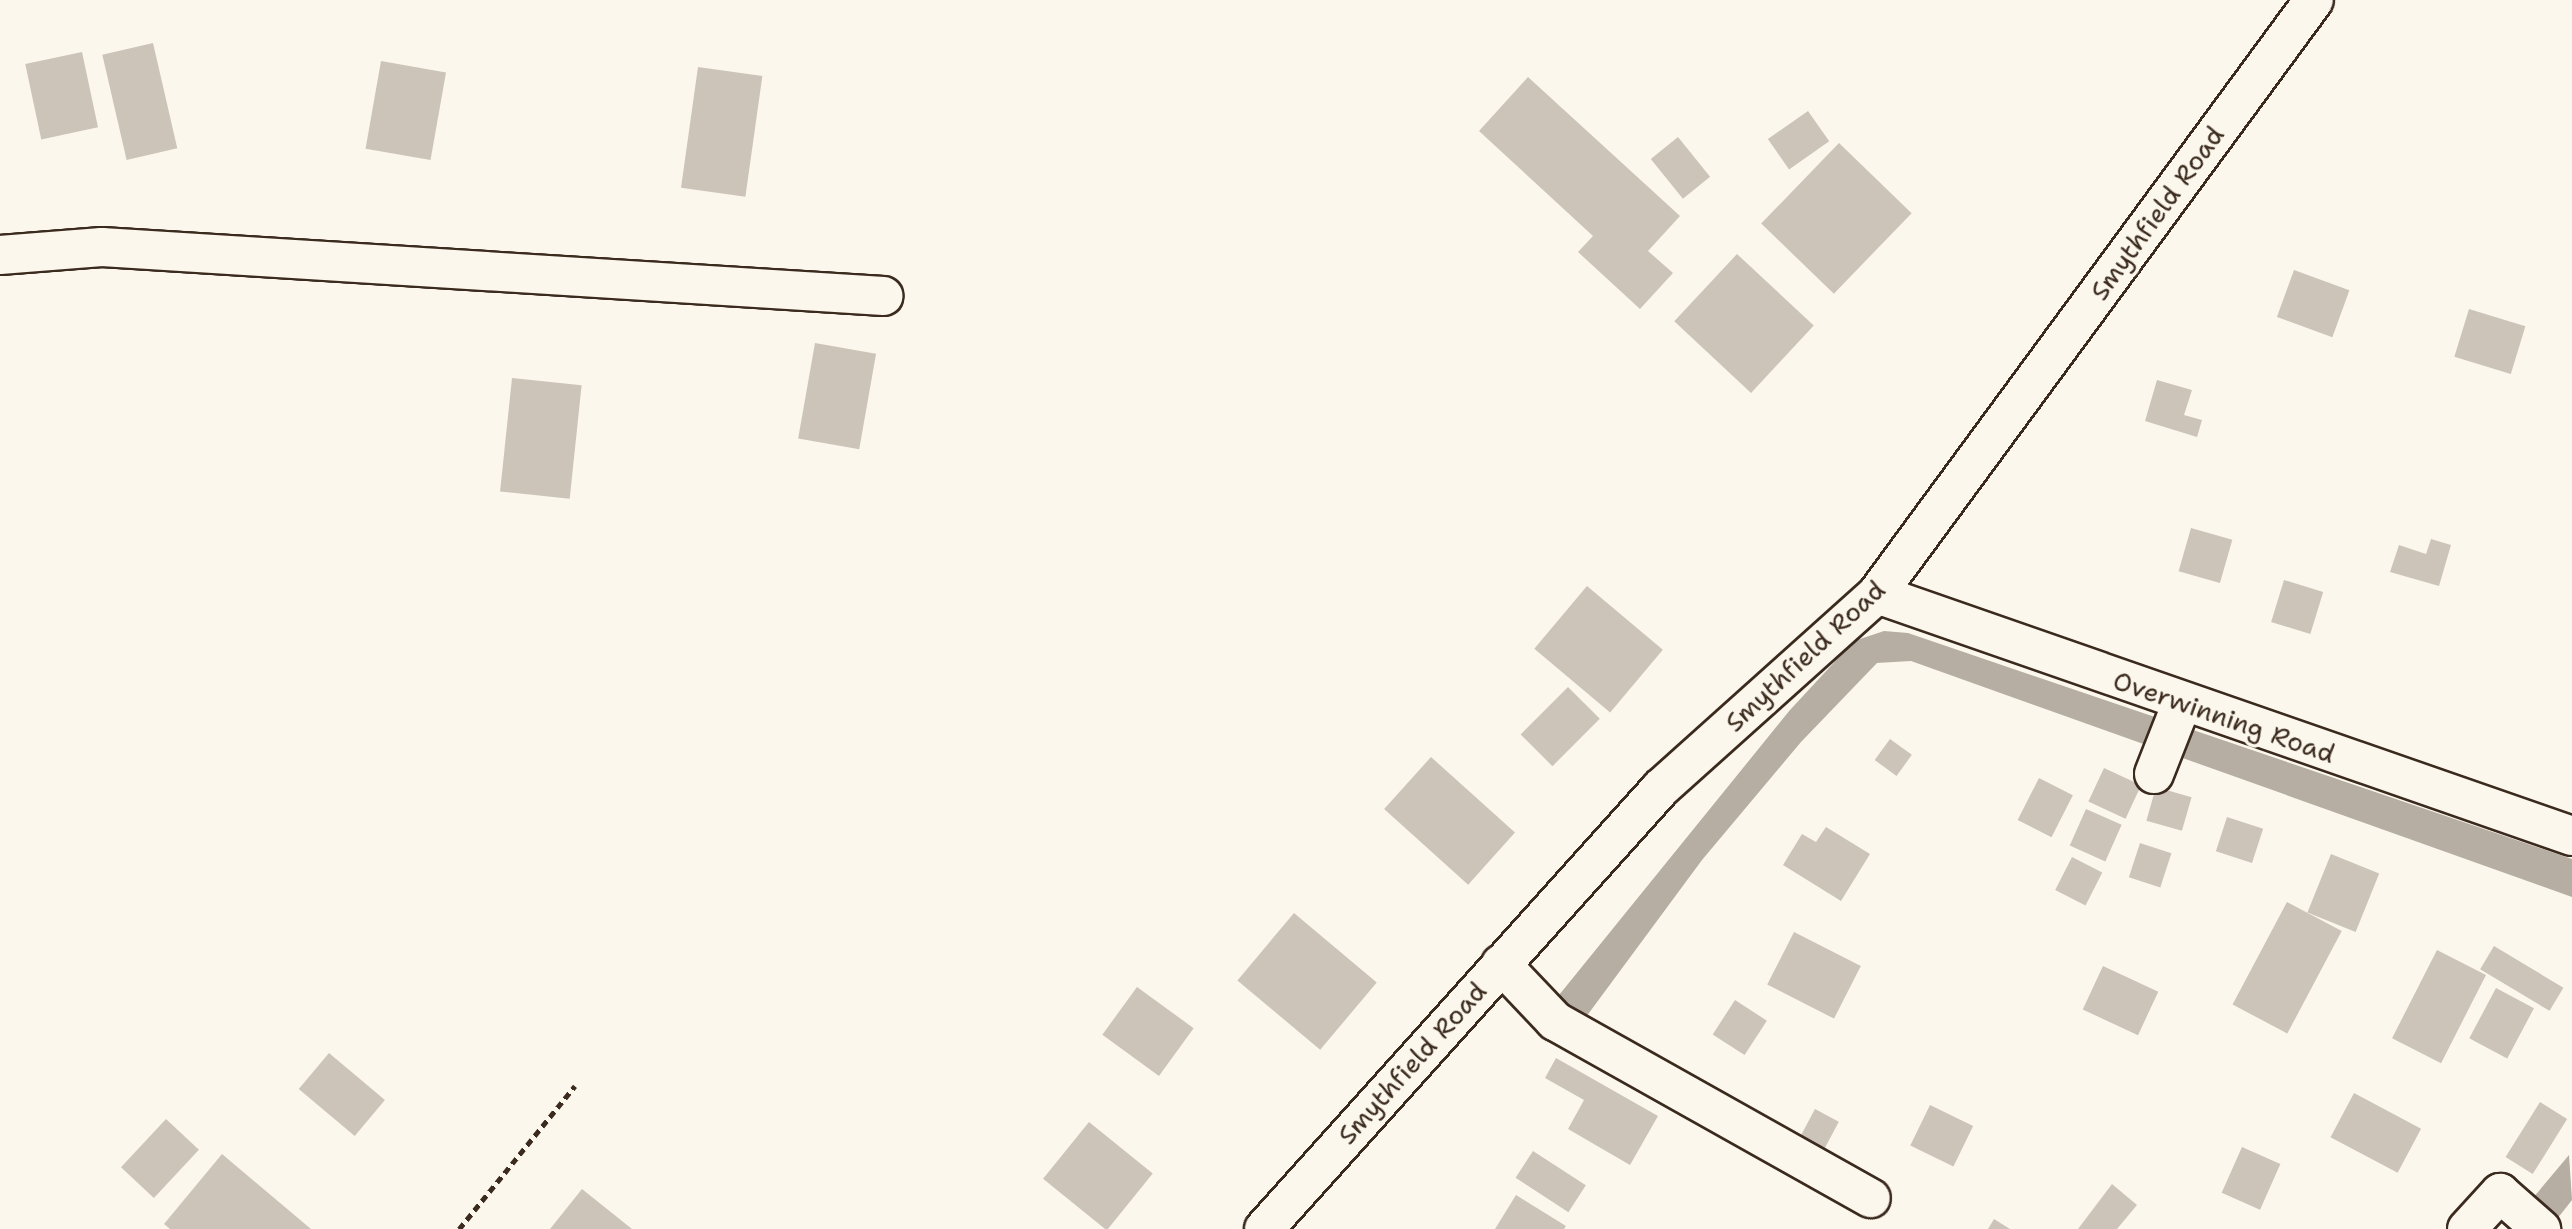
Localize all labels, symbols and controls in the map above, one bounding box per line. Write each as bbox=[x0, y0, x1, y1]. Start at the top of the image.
street label: Smythfield Road bbox=[2083, 120, 2231, 306]
street label: Smythfield Road bbox=[1719, 574, 1891, 738]
street label: Overwinning Road bbox=[2109, 664, 2339, 770]
street label: Smythfield Road bbox=[1331, 976, 1493, 1150]

